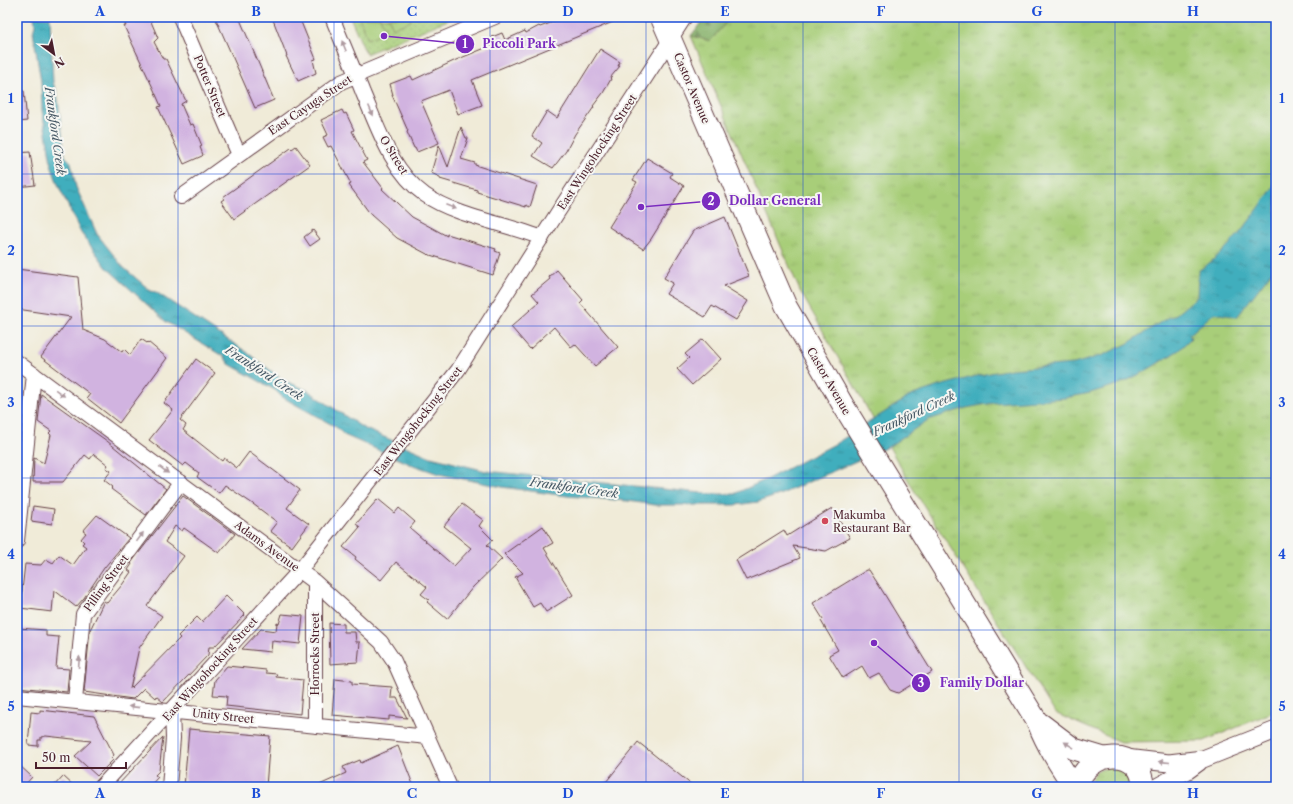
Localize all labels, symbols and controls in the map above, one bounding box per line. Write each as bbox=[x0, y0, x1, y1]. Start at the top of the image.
text: A bbox=[94, 3, 106, 19]
text: B bbox=[251, 3, 261, 19]
text: C bbox=[407, 3, 417, 19]
text: D bbox=[562, 3, 574, 19]
text: E bbox=[720, 3, 730, 19]
text: F bbox=[877, 3, 886, 19]
text: G bbox=[1031, 3, 1043, 19]
text: H bbox=[1187, 3, 1199, 19]
callout: Piccoli Park bbox=[455, 32, 564, 56]
north arrow bbox=[34, 34, 74, 74]
text: 1 bbox=[462, 36, 468, 51]
text: Piccoli Park bbox=[482, 36, 557, 51]
one-way arrow bbox=[340, 39, 346, 51]
street label: Castor Avenue bbox=[671, 50, 713, 126]
street label: Potter Street bbox=[191, 53, 229, 119]
text: N bbox=[51, 54, 67, 71]
street label: East Cayuga Street bbox=[266, 72, 354, 138]
water label: Frankford Creek bbox=[42, 85, 69, 177]
text: 1 bbox=[8, 90, 14, 106]
text: 1 bbox=[1279, 90, 1285, 106]
street label: East Wingohocking Street bbox=[554, 91, 640, 213]
one-way arrow bbox=[368, 105, 374, 117]
street label: O Street bbox=[377, 133, 411, 177]
callout: Dollar General bbox=[701, 189, 829, 213]
text: 2 bbox=[707, 193, 715, 208]
text: Dollar General bbox=[729, 193, 821, 208]
one-way arrow bbox=[445, 205, 457, 211]
text: 2 bbox=[7, 242, 15, 258]
text: 2 bbox=[1278, 242, 1286, 258]
water label: Frankford Creek bbox=[222, 342, 306, 404]
street label: Castor Avenue bbox=[804, 345, 854, 417]
street label: East Wingohocking Street bbox=[371, 363, 465, 479]
water label: Frankford Creek bbox=[869, 388, 958, 440]
one-way arrow bbox=[54, 389, 65, 397]
text: 3 bbox=[7, 394, 15, 410]
text: 3 bbox=[1278, 394, 1286, 410]
one-way arrow bbox=[159, 466, 170, 474]
water label: Frankford Creek bbox=[528, 474, 620, 501]
place label: Makumba Restaurant Bar bbox=[833, 508, 911, 535]
marker: Makumba Restaurant Bar bbox=[820, 516, 830, 526]
street label: Adams Avenue bbox=[231, 517, 302, 574]
one-way arrow bbox=[136, 532, 144, 543]
text: 4 bbox=[7, 546, 15, 562]
text: 4 bbox=[1278, 546, 1286, 562]
street label: Pilling Street bbox=[81, 552, 132, 614]
street label: Horrocks Street bbox=[308, 612, 322, 695]
street label: East Wingohocking Street bbox=[160, 614, 261, 724]
one-way arrow bbox=[75, 656, 82, 668]
callout: Family Dollar bbox=[911, 671, 1032, 695]
text: 3 bbox=[918, 675, 925, 690]
text: Family Dollar bbox=[940, 675, 1024, 690]
text: 5 bbox=[7, 698, 15, 714]
text: 5 bbox=[1278, 698, 1286, 714]
one-way arrow bbox=[128, 704, 140, 710]
street label: Unity Street bbox=[191, 706, 255, 726]
one-way arrow bbox=[1063, 742, 1074, 749]
scale bar bbox=[36, 744, 126, 770]
text: 50 m bbox=[42, 750, 71, 765]
one-way arrow bbox=[1158, 759, 1170, 765]
text: A bbox=[94, 785, 106, 801]
text: B bbox=[251, 785, 261, 801]
text: C bbox=[407, 785, 417, 801]
text: D bbox=[562, 785, 574, 801]
text: E bbox=[720, 785, 730, 801]
text: F bbox=[877, 785, 886, 801]
text: G bbox=[1031, 785, 1043, 801]
text: H bbox=[1187, 785, 1199, 801]

